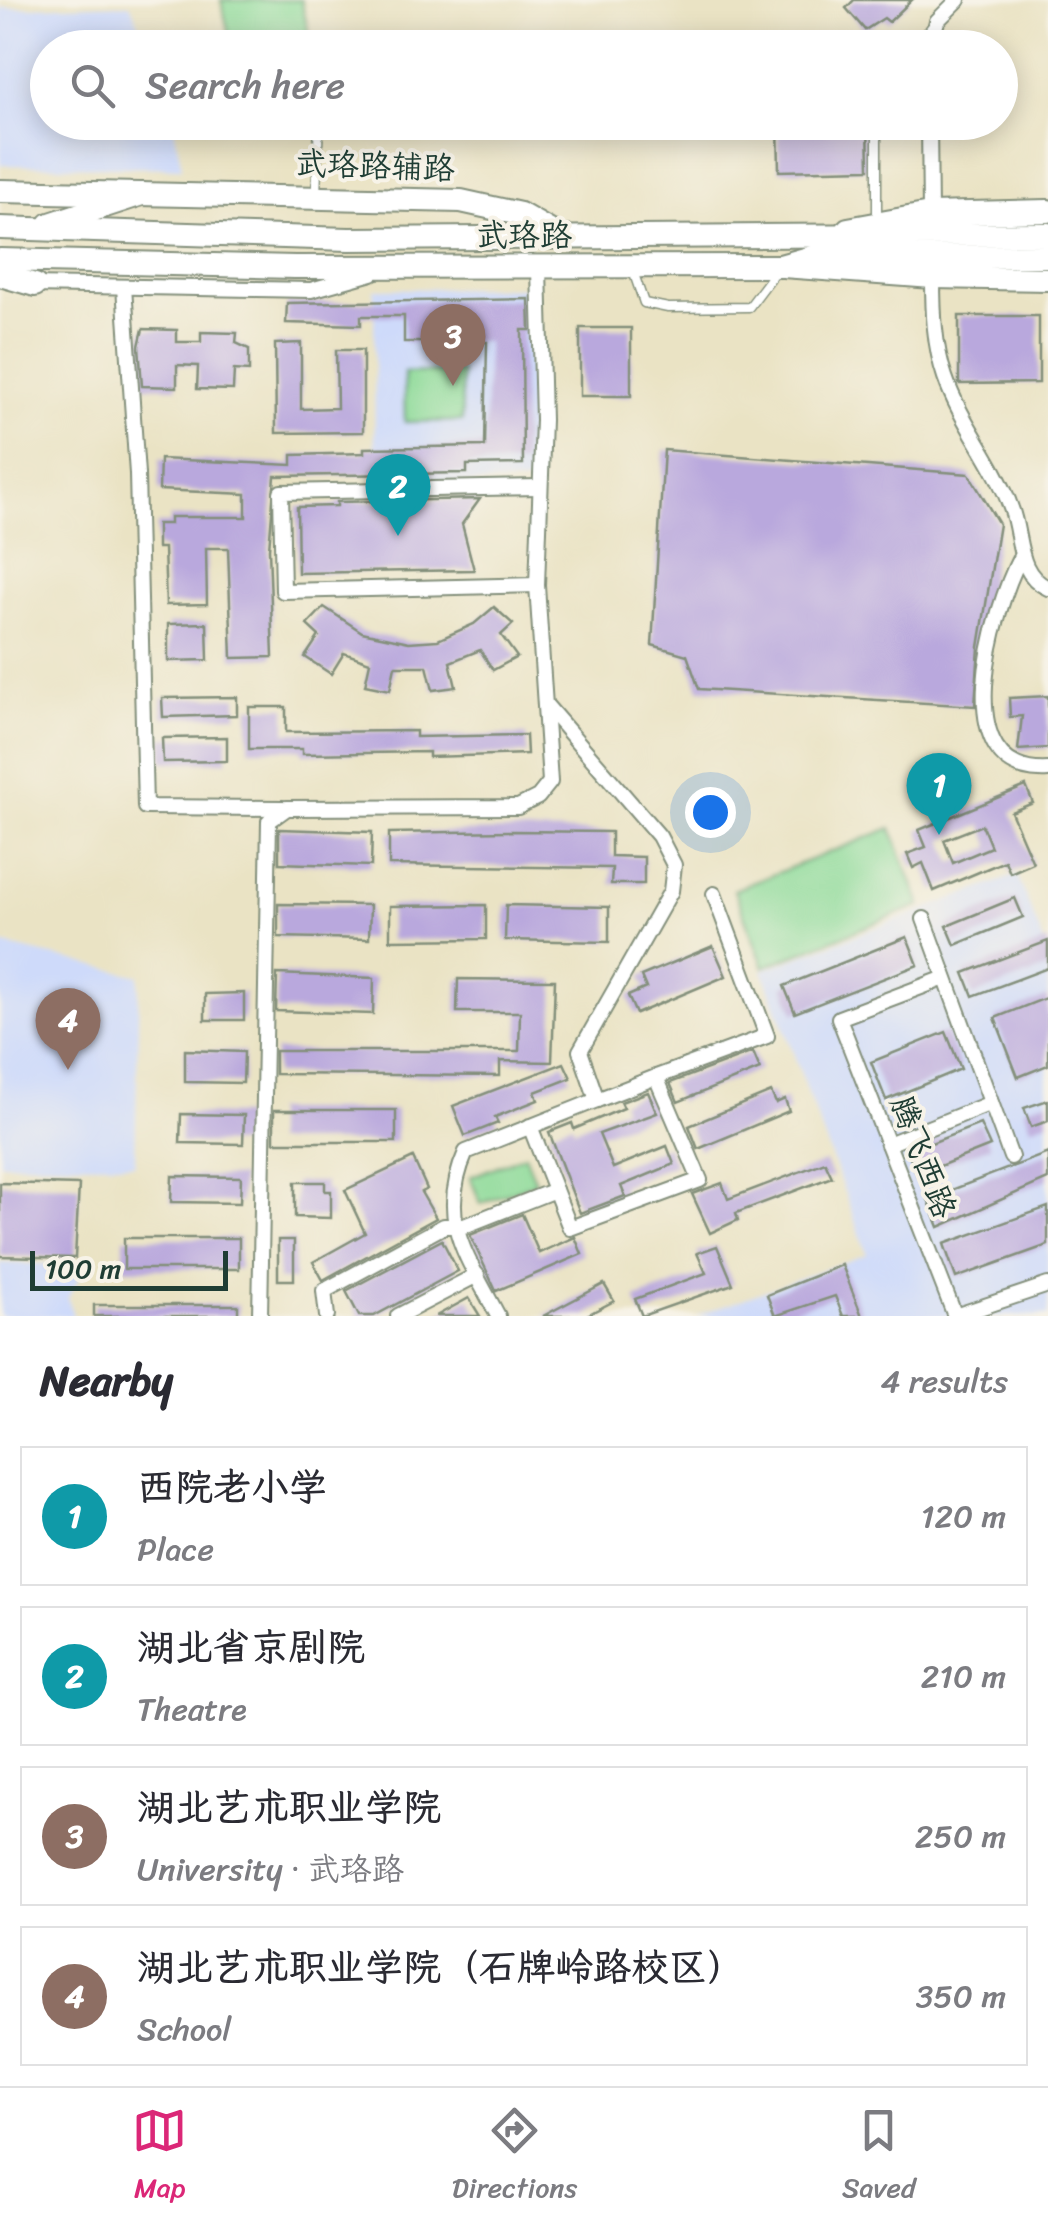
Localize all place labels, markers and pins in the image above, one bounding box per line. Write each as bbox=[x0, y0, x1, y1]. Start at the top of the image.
pin: 3 bbox=[420, 304, 486, 386]
pin: 2 bbox=[366, 454, 430, 536]
pin: 1 bbox=[906, 752, 972, 835]
pin: 4 bbox=[36, 988, 100, 1070]

